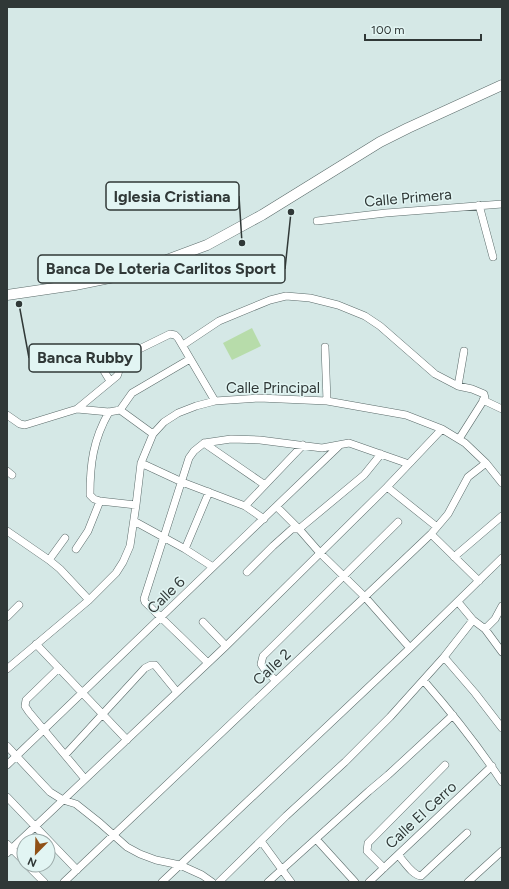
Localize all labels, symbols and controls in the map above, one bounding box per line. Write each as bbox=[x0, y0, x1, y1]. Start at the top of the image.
scale bar bbox=[365, 16, 481, 42]
text: 100 m bbox=[371, 23, 405, 37]
callout: Iglesia Cristiana bbox=[106, 182, 239, 210]
street label: Calle Primera bbox=[363, 185, 453, 211]
text: Iglesia Cristiana bbox=[113, 187, 231, 206]
callout: Banca De Loteria Carlitos Sport bbox=[38, 255, 285, 283]
text: Banca De Loteria Carlitos Sport bbox=[46, 259, 276, 278]
callout: Banca Rubby bbox=[29, 344, 141, 372]
text: Banca Rubby bbox=[37, 348, 134, 367]
street label: Calle Principal bbox=[226, 379, 320, 397]
street label: Calle 6 bbox=[143, 572, 189, 617]
street label: Calle 2 bbox=[249, 645, 295, 689]
street label: Calle El Cerro bbox=[382, 777, 461, 853]
north arrow bbox=[16, 833, 56, 873]
text: N bbox=[26, 854, 39, 869]

